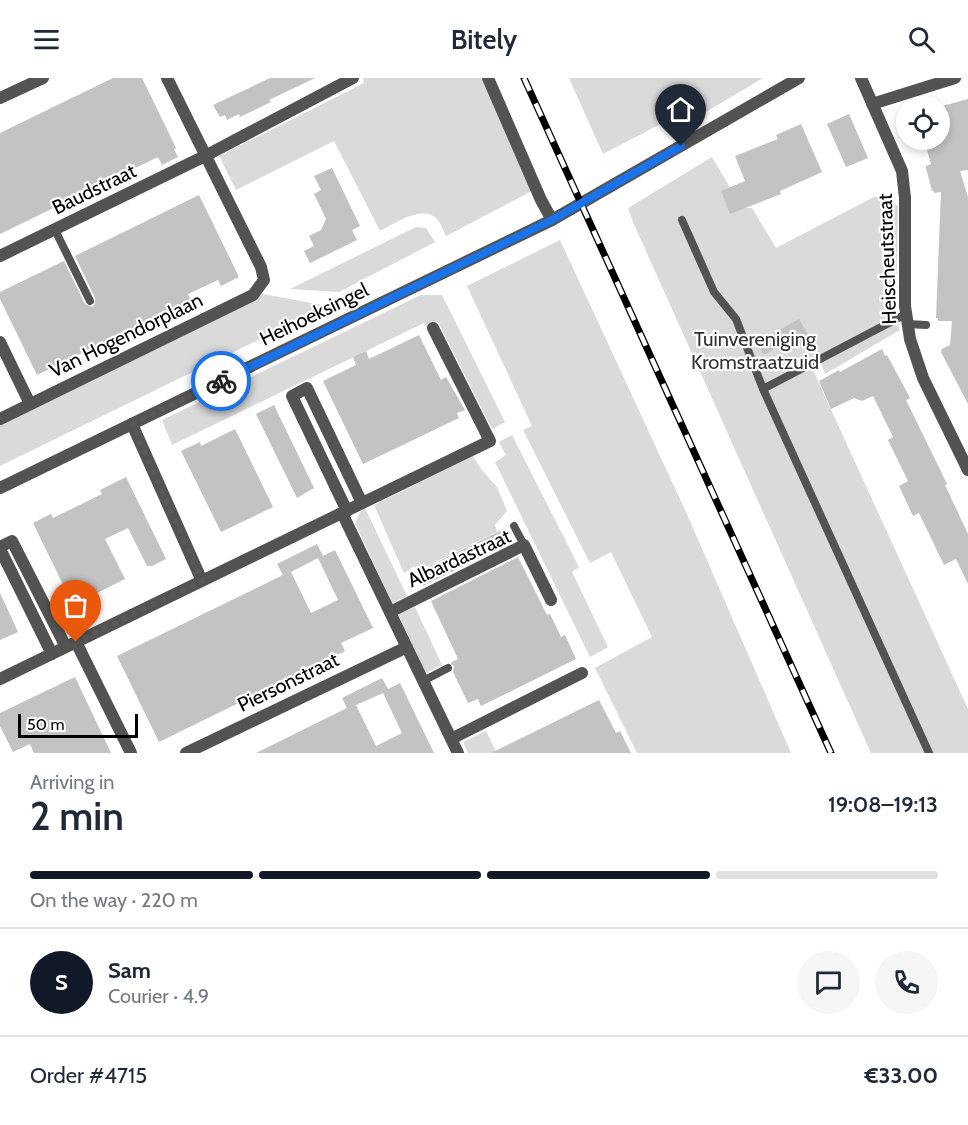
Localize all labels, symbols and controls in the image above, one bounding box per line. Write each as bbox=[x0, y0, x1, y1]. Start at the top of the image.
icon: menu bbox=[30, 23, 63, 56]
text: Bitely bbox=[451, 23, 517, 56]
icon: search bbox=[905, 23, 938, 56]
pin bbox=[655, 84, 706, 146]
icon: home bbox=[664, 93, 697, 126]
map controls bbox=[896, 96, 950, 150]
button: locate bbox=[896, 96, 950, 150]
street label: Baudstraat bbox=[48, 158, 140, 220]
street label: Heischeutstraat bbox=[873, 193, 901, 325]
street label: Heihoeksingel bbox=[256, 277, 373, 351]
street label: Van Hogendorplaan bbox=[45, 287, 207, 383]
park label: Tuinvereniging Kromstraatzuid bbox=[691, 327, 819, 374]
courier bbox=[191, 351, 251, 411]
icon: bike bbox=[205, 365, 238, 398]
street label: Albardastraat bbox=[403, 523, 515, 592]
pin bbox=[50, 580, 101, 642]
icon: bag bbox=[59, 589, 92, 622]
street label: Piersonstraat bbox=[234, 647, 343, 717]
scale bar bbox=[18, 711, 138, 738]
text: 50 m bbox=[27, 715, 64, 734]
text: Arriving in bbox=[30, 770, 114, 794]
text: 19:08–19:13 bbox=[828, 791, 938, 818]
text: 2 min bbox=[30, 792, 124, 840]
text: On the way · 220 m bbox=[30, 888, 198, 912]
button: chat bbox=[797, 951, 860, 1014]
button: phone bbox=[875, 951, 938, 1014]
text: Sam bbox=[108, 957, 151, 984]
text: S bbox=[55, 969, 68, 996]
text: Courier · 4.9 bbox=[108, 984, 209, 1008]
text: Order #4715 bbox=[30, 1062, 147, 1089]
text: €33.00 bbox=[864, 1062, 938, 1089]

